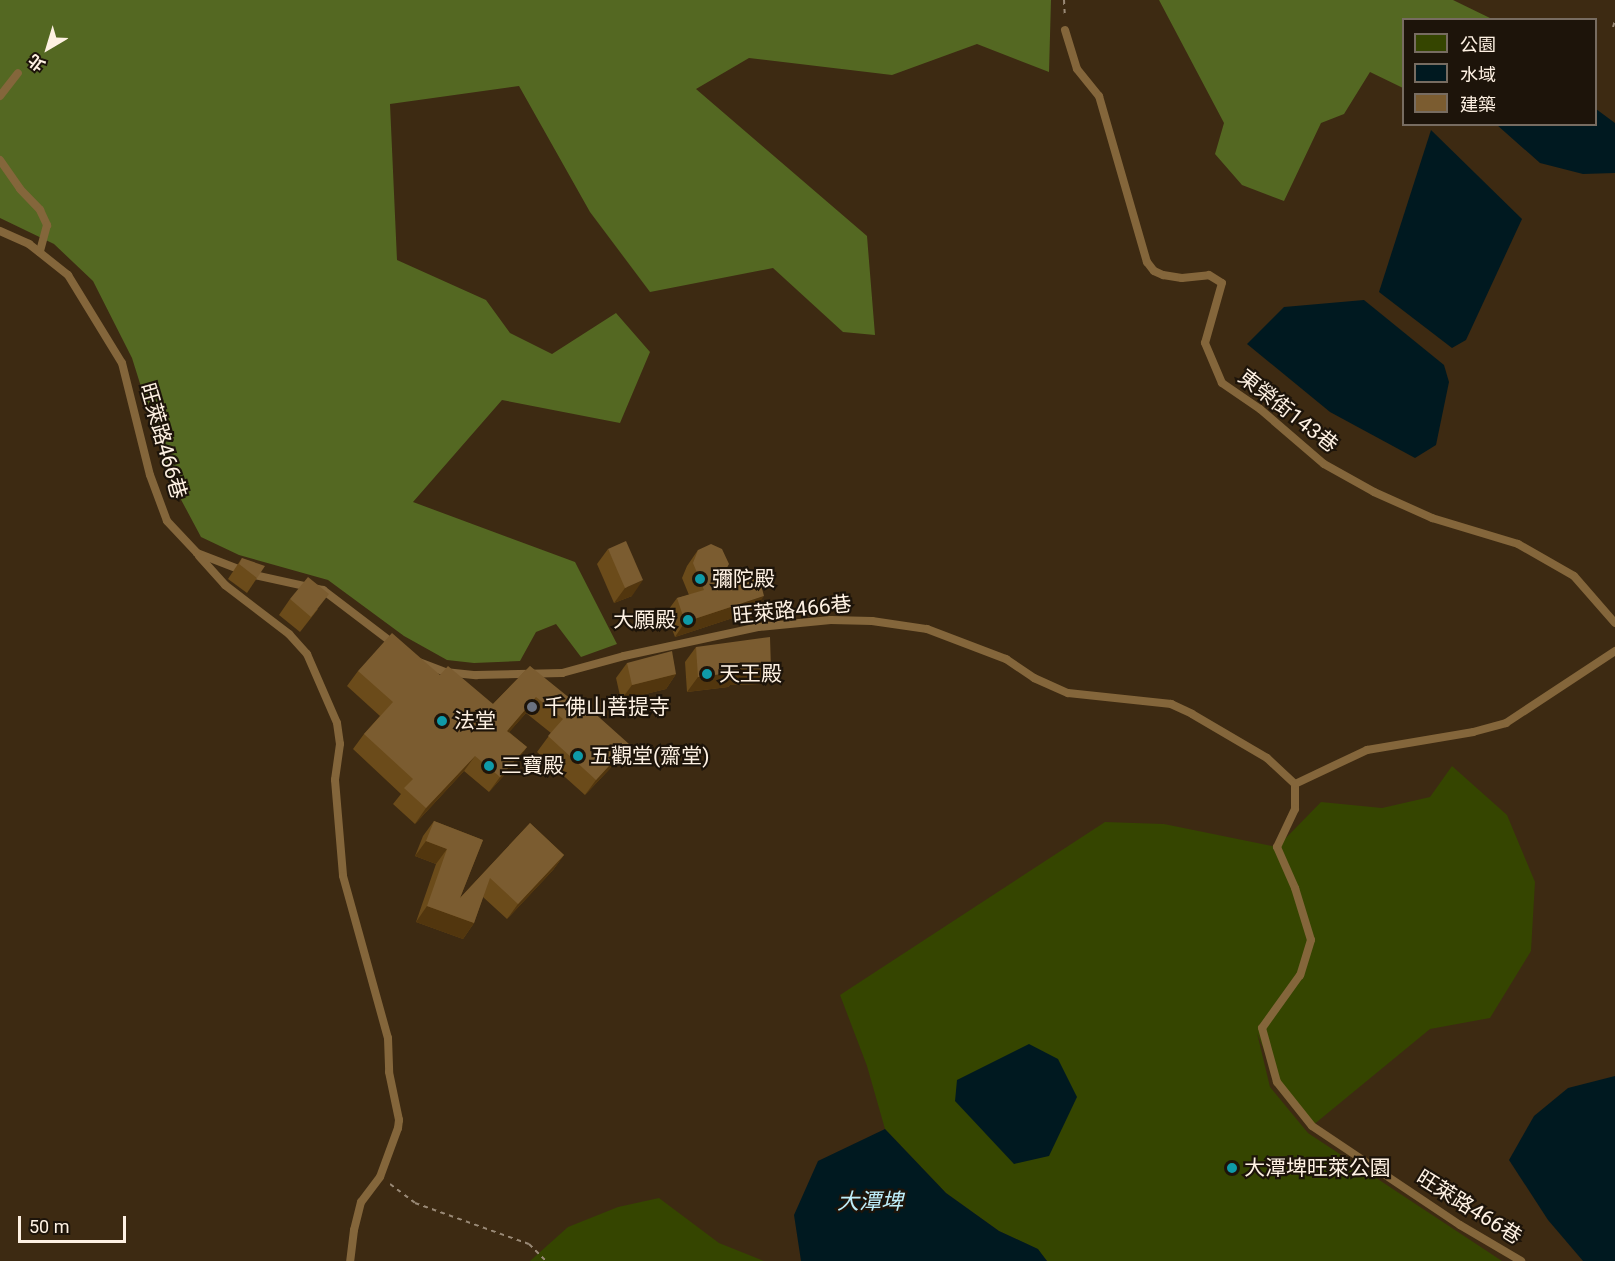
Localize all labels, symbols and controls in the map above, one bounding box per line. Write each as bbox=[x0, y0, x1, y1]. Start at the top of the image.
north arrow bbox=[18, 18, 78, 78]
legend bbox=[1402, 18, 1597, 126]
text: 公園 bbox=[1460, 34, 1496, 55]
text: 北 bbox=[24, 50, 49, 75]
text: 水域 bbox=[1460, 64, 1496, 85]
text: 建築 bbox=[1460, 94, 1496, 115]
street label: 東榮街143巷 bbox=[1233, 364, 1343, 458]
street label: 旺萊路466巷 bbox=[134, 380, 192, 502]
place label: 彌陀殿 bbox=[712, 566, 775, 592]
marker: 彌陀殿 bbox=[693, 572, 707, 586]
street label: 旺萊路466巷 bbox=[731, 591, 853, 629]
place label: 大願殿 bbox=[613, 607, 676, 633]
marker: 大願殿 bbox=[681, 613, 695, 627]
place label: 天王殿 bbox=[719, 661, 782, 687]
marker: 天王殿 bbox=[700, 667, 714, 681]
place label: 千佛山菩提寺 bbox=[544, 694, 670, 720]
marker: 千佛山菩提寺 bbox=[525, 700, 539, 714]
place label: 法堂 bbox=[454, 708, 496, 734]
marker: 法堂 bbox=[435, 714, 449, 728]
place label: 五觀堂(齋堂) bbox=[590, 743, 709, 769]
marker: 五觀堂(齋堂) bbox=[571, 749, 585, 763]
place label: 三寶殿 bbox=[501, 753, 564, 779]
marker: 三寶殿 bbox=[482, 759, 496, 773]
place label: 大潭埤旺萊公園 bbox=[1244, 1155, 1391, 1181]
marker: 大潭埤旺萊公園 bbox=[1225, 1161, 1239, 1175]
street label: 旺萊路466巷 bbox=[1412, 1165, 1526, 1249]
water label: 大潭埤 bbox=[837, 1189, 903, 1215]
scale bar bbox=[21, 1204, 129, 1242]
text: 50 m bbox=[29, 1216, 69, 1237]

